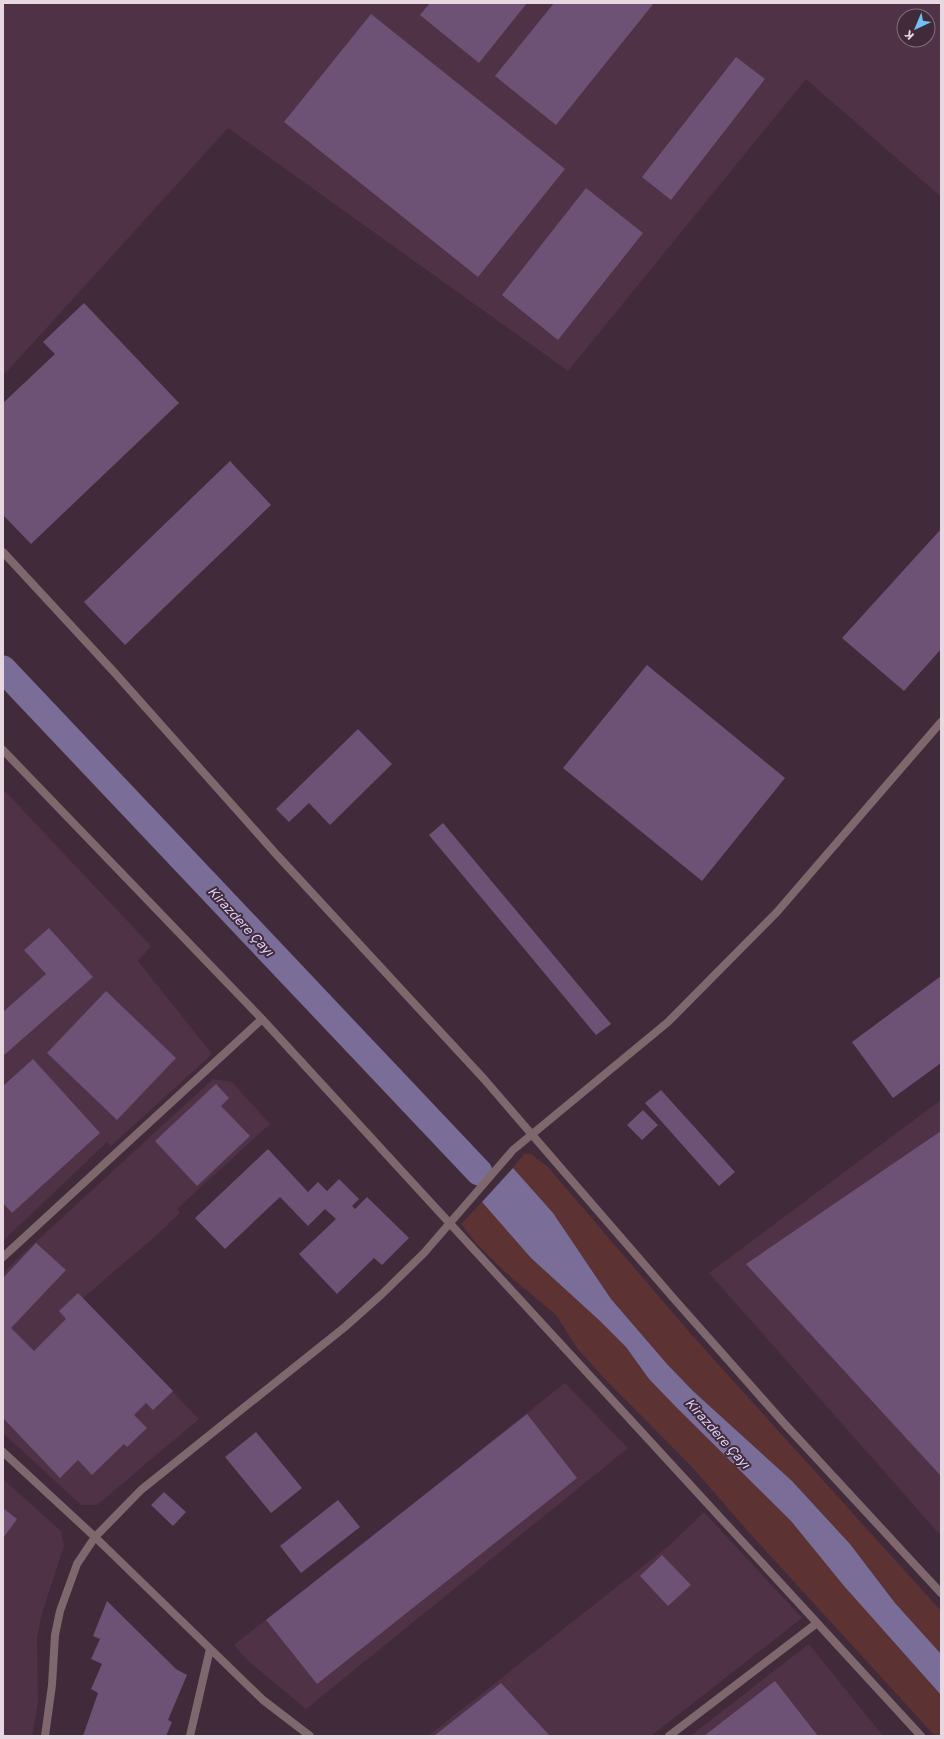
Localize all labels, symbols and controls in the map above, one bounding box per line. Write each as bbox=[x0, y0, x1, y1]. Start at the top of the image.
north arrow bbox=[896, 8, 936, 48]
text: K bbox=[901, 28, 916, 43]
water label: Kirazdere Çayı bbox=[205, 883, 278, 960]
water label: Kirazdere Çayı bbox=[682, 1394, 755, 1473]

